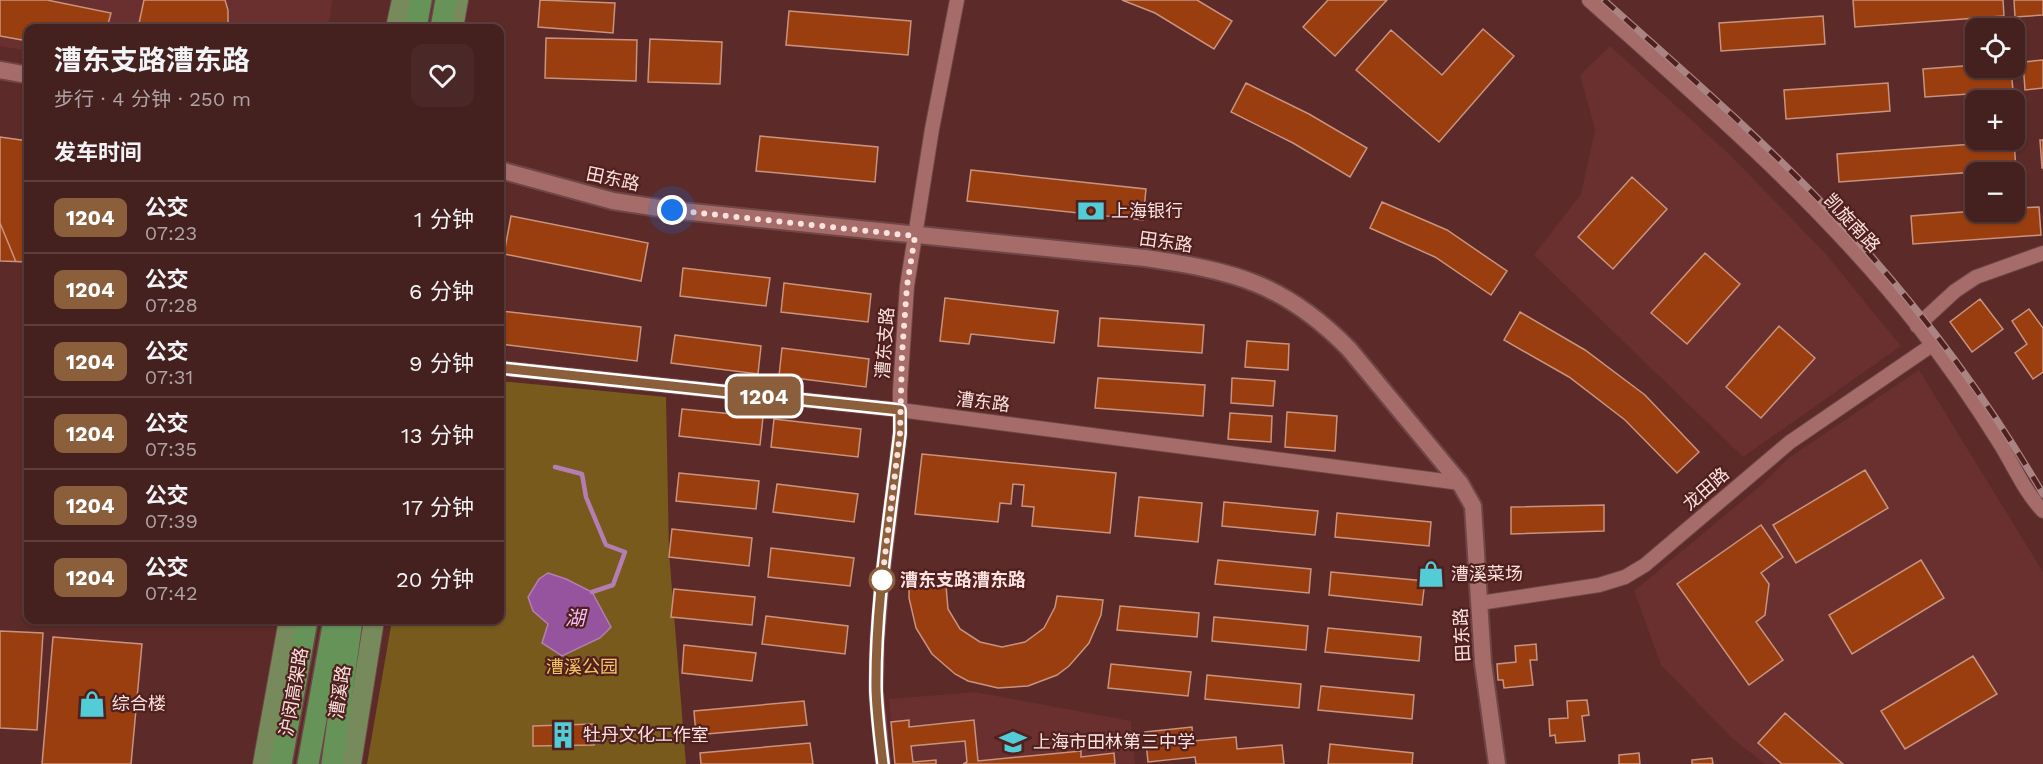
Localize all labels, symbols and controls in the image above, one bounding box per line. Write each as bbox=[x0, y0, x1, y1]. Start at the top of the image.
map controls bbox=[1965, 18, 2025, 222]
button: locate bbox=[1965, 18, 2025, 78]
text: 漕东支路漕东路 bbox=[54, 44, 250, 77]
button: heart bbox=[411, 44, 474, 107]
text: 步行 · 4 分钟 · 250 m bbox=[54, 87, 251, 111]
button: + bbox=[1965, 90, 2025, 150]
text: 发车时间 bbox=[54, 140, 142, 165]
button: − bbox=[1965, 162, 2025, 222]
street label: 田东路 bbox=[585, 163, 642, 194]
street label: 凯旋南路 bbox=[1820, 189, 1885, 256]
text: 公交 bbox=[145, 195, 189, 220]
your location bbox=[657, 195, 687, 225]
bank icon: 上海银行 bbox=[1076, 196, 1106, 226]
place label: 上海银行 bbox=[1111, 200, 1183, 221]
text: 1204 bbox=[66, 205, 115, 230]
text: 1 分钟 bbox=[414, 207, 474, 232]
text: 07:23 bbox=[145, 221, 197, 245]
street label: 田东路 bbox=[1138, 227, 1194, 256]
text: 公交 bbox=[145, 267, 189, 292]
text: 1204 bbox=[66, 277, 115, 302]
text: 6 分钟 bbox=[409, 279, 474, 304]
text: 07:28 bbox=[145, 293, 198, 317]
street label: 漕东支路 bbox=[872, 306, 897, 380]
text: 公交 bbox=[145, 339, 189, 364]
text: 1204 bbox=[66, 349, 115, 374]
text: 9 分钟 bbox=[409, 351, 474, 376]
text: 07:31 bbox=[145, 365, 193, 389]
line badge: 1204 bbox=[722, 376, 806, 416]
text: 1204 bbox=[740, 384, 788, 409]
street label: 漕东路 bbox=[955, 388, 1011, 415]
text: 公交 bbox=[145, 411, 189, 436]
text: 1204 bbox=[66, 421, 115, 446]
text: 13 分钟 bbox=[401, 423, 474, 448]
text: 07:35 bbox=[145, 437, 197, 461]
street label: 龙田路 bbox=[1678, 463, 1733, 514]
text: 公交 bbox=[145, 483, 189, 508]
text: 1204 bbox=[66, 493, 115, 518]
text: 17 分钟 bbox=[402, 495, 474, 520]
text: 07:39 bbox=[145, 509, 198, 533]
text: 公交 bbox=[145, 555, 189, 580]
shop icon: 漕溪菜场 bbox=[1416, 559, 1446, 589]
place label: 漕溪菜场 bbox=[1451, 563, 1523, 584]
text: 1204 bbox=[66, 565, 115, 590]
text: 20 分钟 bbox=[396, 567, 474, 592]
marker: 漕东支路漕东路 bbox=[869, 567, 895, 593]
place label: 漕东支路漕东路 bbox=[900, 569, 1026, 590]
text: 07:42 bbox=[145, 581, 198, 605]
water label: 湖 bbox=[565, 606, 588, 630]
street label: 田东路 bbox=[1450, 608, 1473, 663]
street label: 沪闵高架路 bbox=[275, 646, 312, 738]
park label: 漕溪公园 bbox=[546, 656, 618, 677]
street label: 漕溪路 bbox=[325, 664, 354, 720]
shop icon: 综合楼 bbox=[77, 689, 107, 719]
place label: 综合楼 bbox=[112, 693, 166, 714]
building icon: 牡丹文化工作室 bbox=[548, 720, 578, 750]
place label: 牡丹文化工作室 bbox=[583, 724, 709, 745]
school or university icon: 上海市田林第三中学 bbox=[998, 727, 1028, 757]
place label: 上海市田林第三中学 bbox=[1033, 731, 1195, 752]

